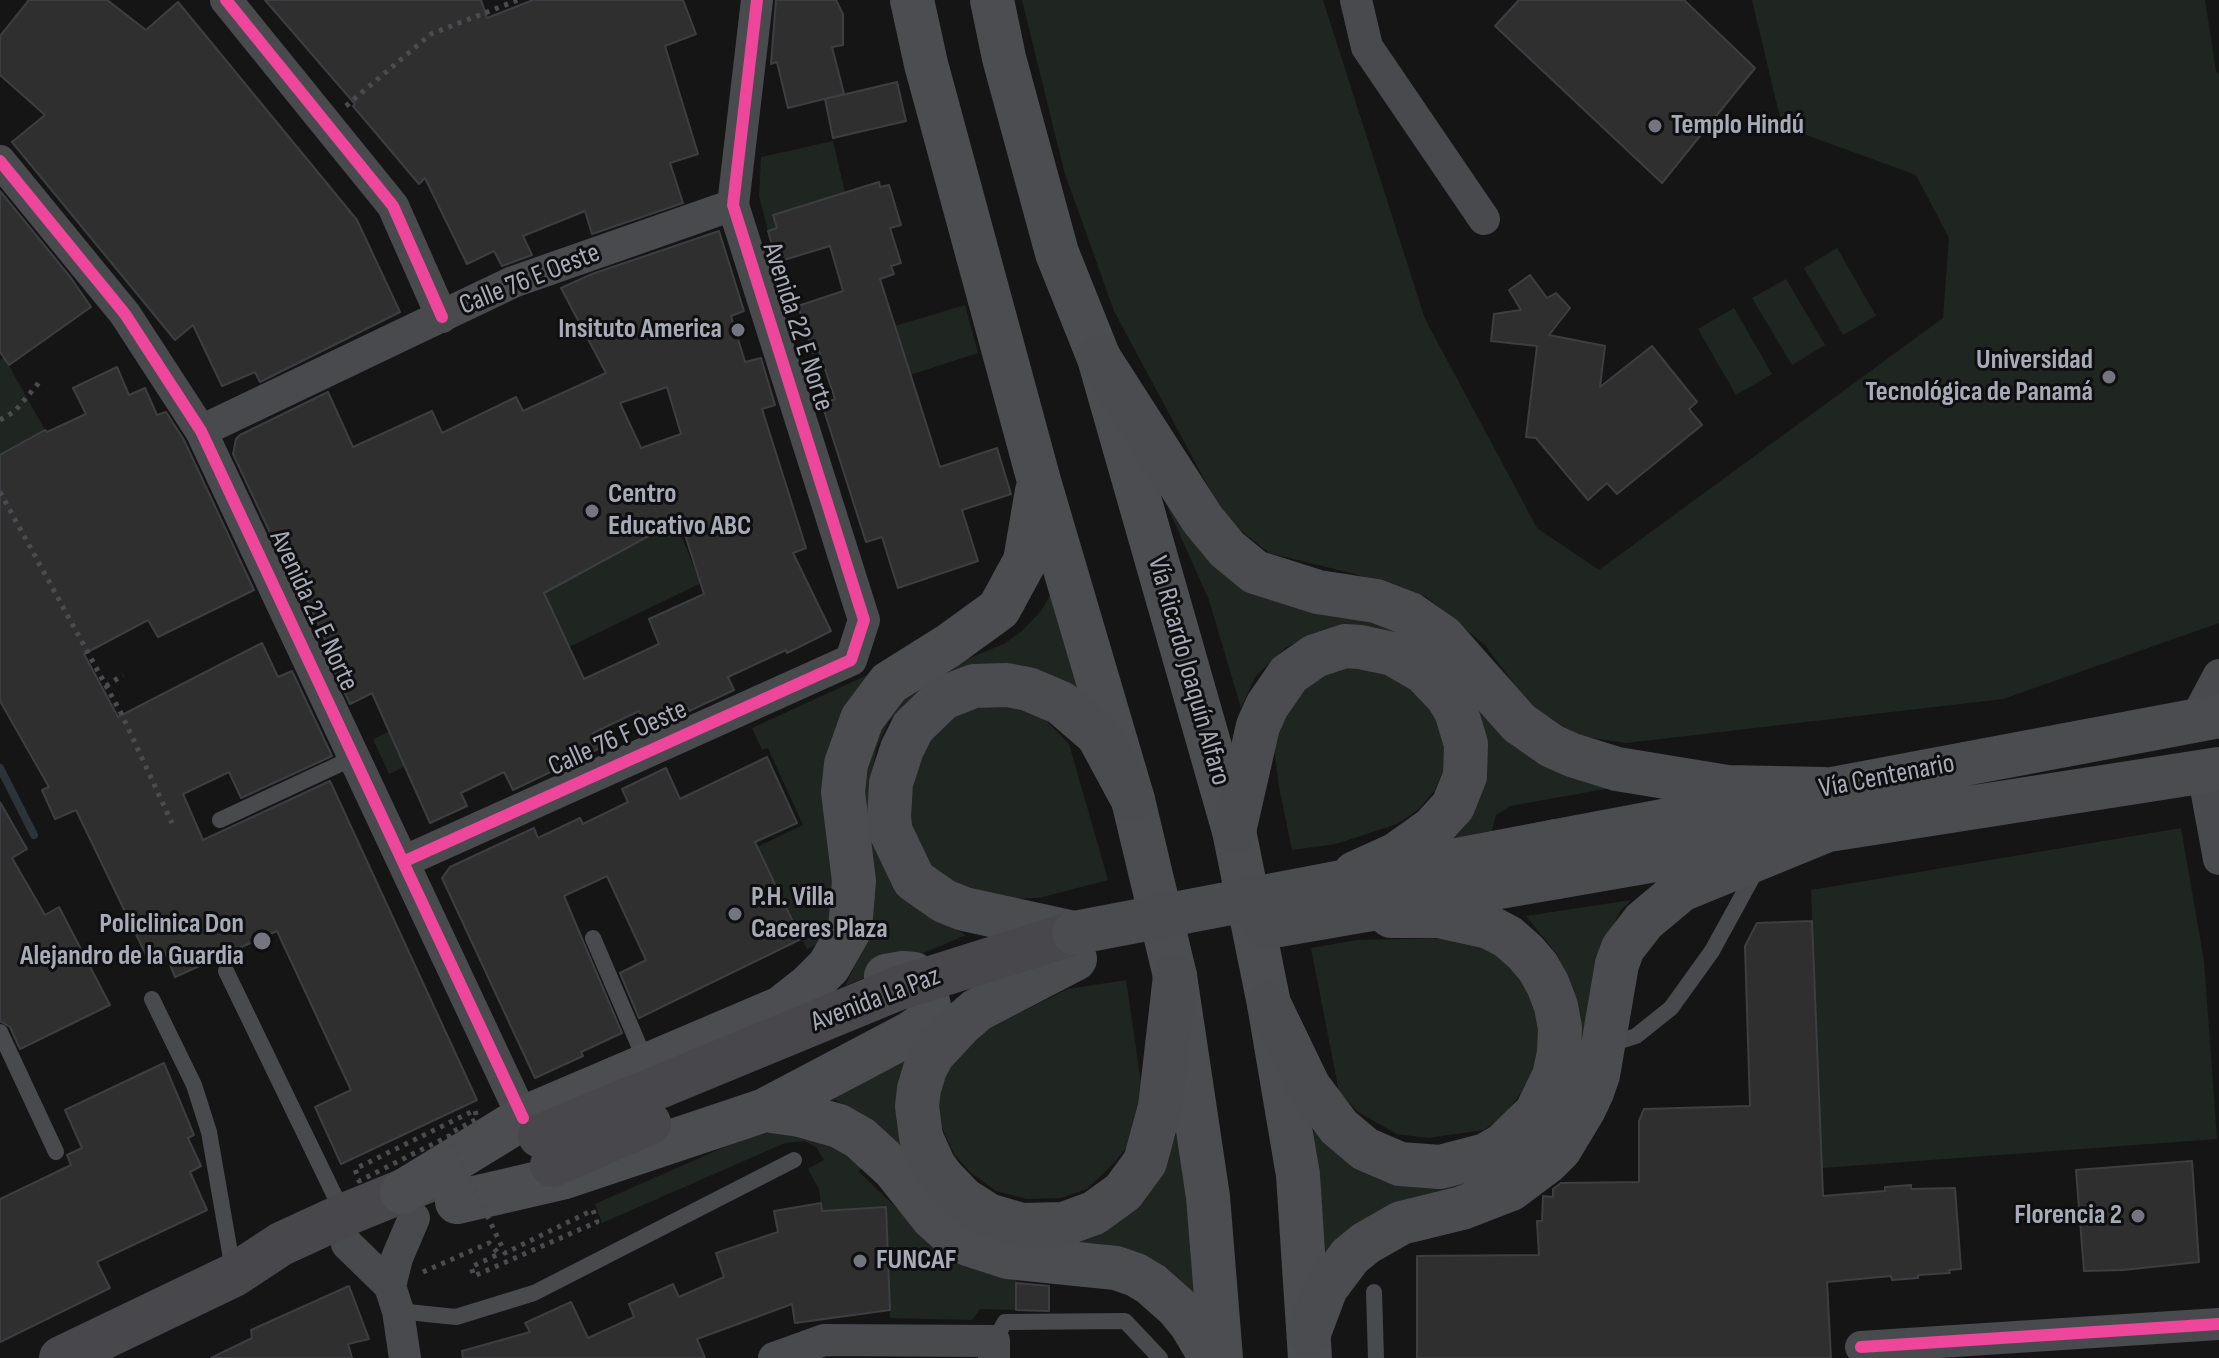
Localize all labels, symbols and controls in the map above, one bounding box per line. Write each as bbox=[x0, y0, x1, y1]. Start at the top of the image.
place label: Templo Hindú bbox=[1671, 109, 1804, 143]
marker: Templo Hindú bbox=[1646, 117, 1664, 135]
street label: Calle 76 E Oeste bbox=[455, 237, 605, 323]
street label: Avenida 22 E Norte bbox=[754, 239, 840, 415]
place label: Insituto America bbox=[558, 313, 722, 347]
marker: Insituto America bbox=[729, 321, 747, 339]
place label: Universidad Tecnológica de Panamá bbox=[1865, 344, 2093, 410]
marker: Universidad Tecnológica de Panamá bbox=[2100, 368, 2118, 386]
place label: Centro Educativo ABC bbox=[608, 478, 751, 544]
marker: Centro Educativo ABC bbox=[583, 502, 601, 520]
street label: Avenida 21 E Norte bbox=[261, 525, 365, 697]
street label: Vía Ricardo Joaquín Alfaro bbox=[1139, 553, 1237, 789]
street label: Calle 76 F Oeste bbox=[544, 694, 692, 784]
street label: Vía Centenario bbox=[1817, 747, 1957, 807]
place label: P.H. Villa Caceres Plaza bbox=[751, 881, 888, 947]
marker: P.H. Villa Caceres Plaza bbox=[726, 905, 744, 923]
place label: Policlinica Don Alejandro de la Guardia bbox=[20, 908, 244, 974]
marker: Policlinica Don Alejandro de la Guardia bbox=[251, 930, 273, 952]
street label: Avenida La Paz bbox=[807, 960, 945, 1040]
place label: Florencia 2 bbox=[2014, 1199, 2122, 1233]
marker: Florencia 2 bbox=[2129, 1207, 2147, 1225]
place label: FUNCAF bbox=[876, 1244, 956, 1278]
marker: FUNCAF bbox=[851, 1252, 869, 1270]

